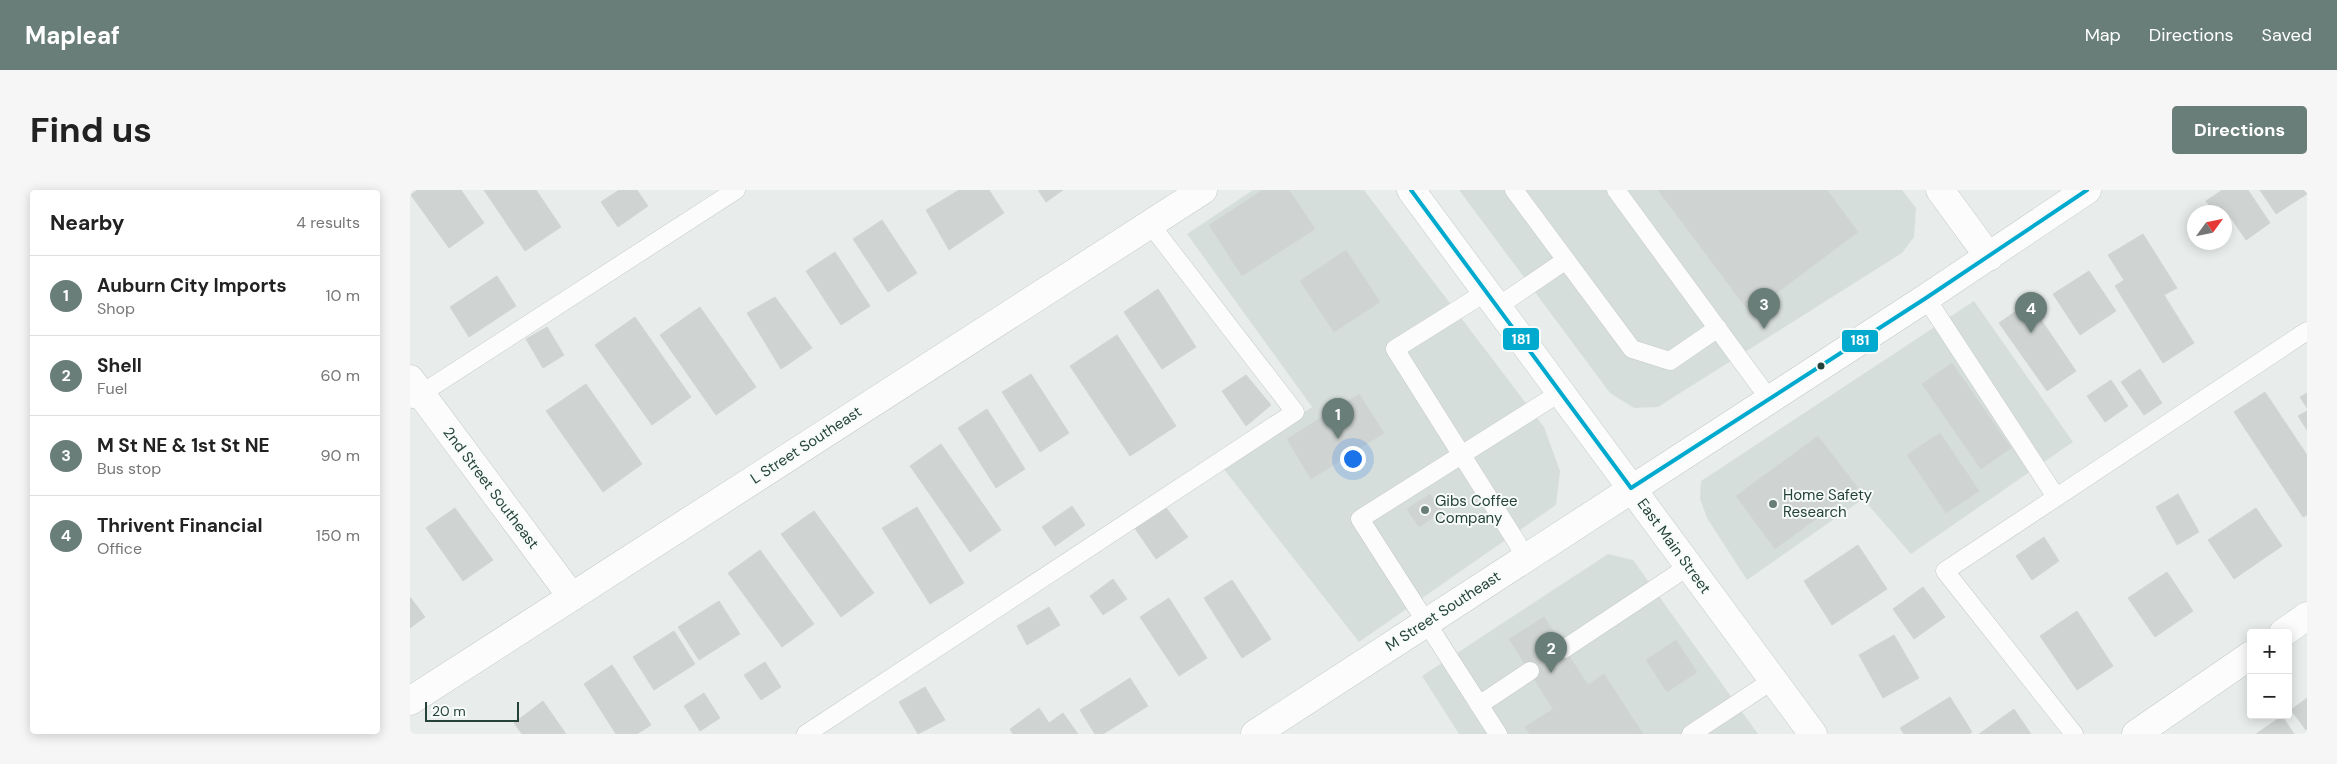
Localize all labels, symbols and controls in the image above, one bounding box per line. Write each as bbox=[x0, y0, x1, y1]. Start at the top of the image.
text: Mapleaf bbox=[25, 20, 120, 51]
text: Map bbox=[2085, 23, 2121, 47]
text: Directions bbox=[2149, 23, 2234, 47]
text: Saved bbox=[2262, 23, 2312, 47]
button: Directions bbox=[2172, 106, 2307, 154]
text: Find us bbox=[30, 107, 152, 153]
north arrow bbox=[2187, 205, 2232, 250]
text: Nearby bbox=[50, 209, 124, 237]
text: 4 results bbox=[296, 212, 360, 233]
text: Auburn City Imports bbox=[97, 273, 287, 298]
text: 1 bbox=[63, 285, 69, 306]
text: 10 m bbox=[326, 285, 360, 306]
pin: 3 bbox=[1748, 288, 1780, 329]
pin: 4 bbox=[2015, 292, 2047, 333]
text: Shop bbox=[97, 298, 135, 319]
line badge: 181 bbox=[1502, 327, 1540, 351]
line badge: 181 bbox=[1841, 329, 1879, 353]
text: 181 bbox=[1512, 330, 1530, 348]
text: 181 bbox=[1851, 331, 1869, 349]
text: Shell bbox=[97, 353, 142, 378]
unlabelled marker bbox=[1816, 361, 1826, 371]
text: 2 bbox=[61, 365, 71, 386]
text: 60 m bbox=[320, 365, 360, 386]
text: Fuel bbox=[97, 378, 127, 399]
pin: 1 bbox=[1322, 398, 1354, 439]
street label: L Street Southeast bbox=[747, 401, 866, 488]
street label: 2nd Street Southeast bbox=[439, 423, 543, 553]
text: M St NE & 1st St NE bbox=[97, 433, 270, 458]
text: 3 bbox=[61, 445, 71, 466]
text: 90 m bbox=[320, 445, 360, 466]
your location bbox=[1340, 446, 1366, 472]
text: Bus stop bbox=[97, 458, 161, 479]
place label: Home Safety Research bbox=[1783, 485, 1873, 522]
place label: Gibs Coffee Company bbox=[1435, 491, 1517, 528]
street label: East Main Street bbox=[1633, 494, 1715, 598]
marker: Home Safety Research bbox=[1767, 498, 1779, 510]
marker: Gibs Coffee Company bbox=[1419, 504, 1431, 516]
text: Thrivent Financial bbox=[97, 513, 263, 538]
text: 4 bbox=[61, 525, 71, 546]
text: 150 m bbox=[316, 525, 360, 546]
text: Office bbox=[97, 538, 142, 559]
street label: M Street Southeast bbox=[1382, 566, 1505, 656]
map controls bbox=[2247, 629, 2292, 719]
button: + bbox=[2247, 629, 2292, 674]
pin: 2 bbox=[1535, 632, 1567, 673]
button: − bbox=[2247, 674, 2292, 719]
scale bar bbox=[425, 699, 519, 722]
text: 20 m bbox=[432, 702, 466, 720]

